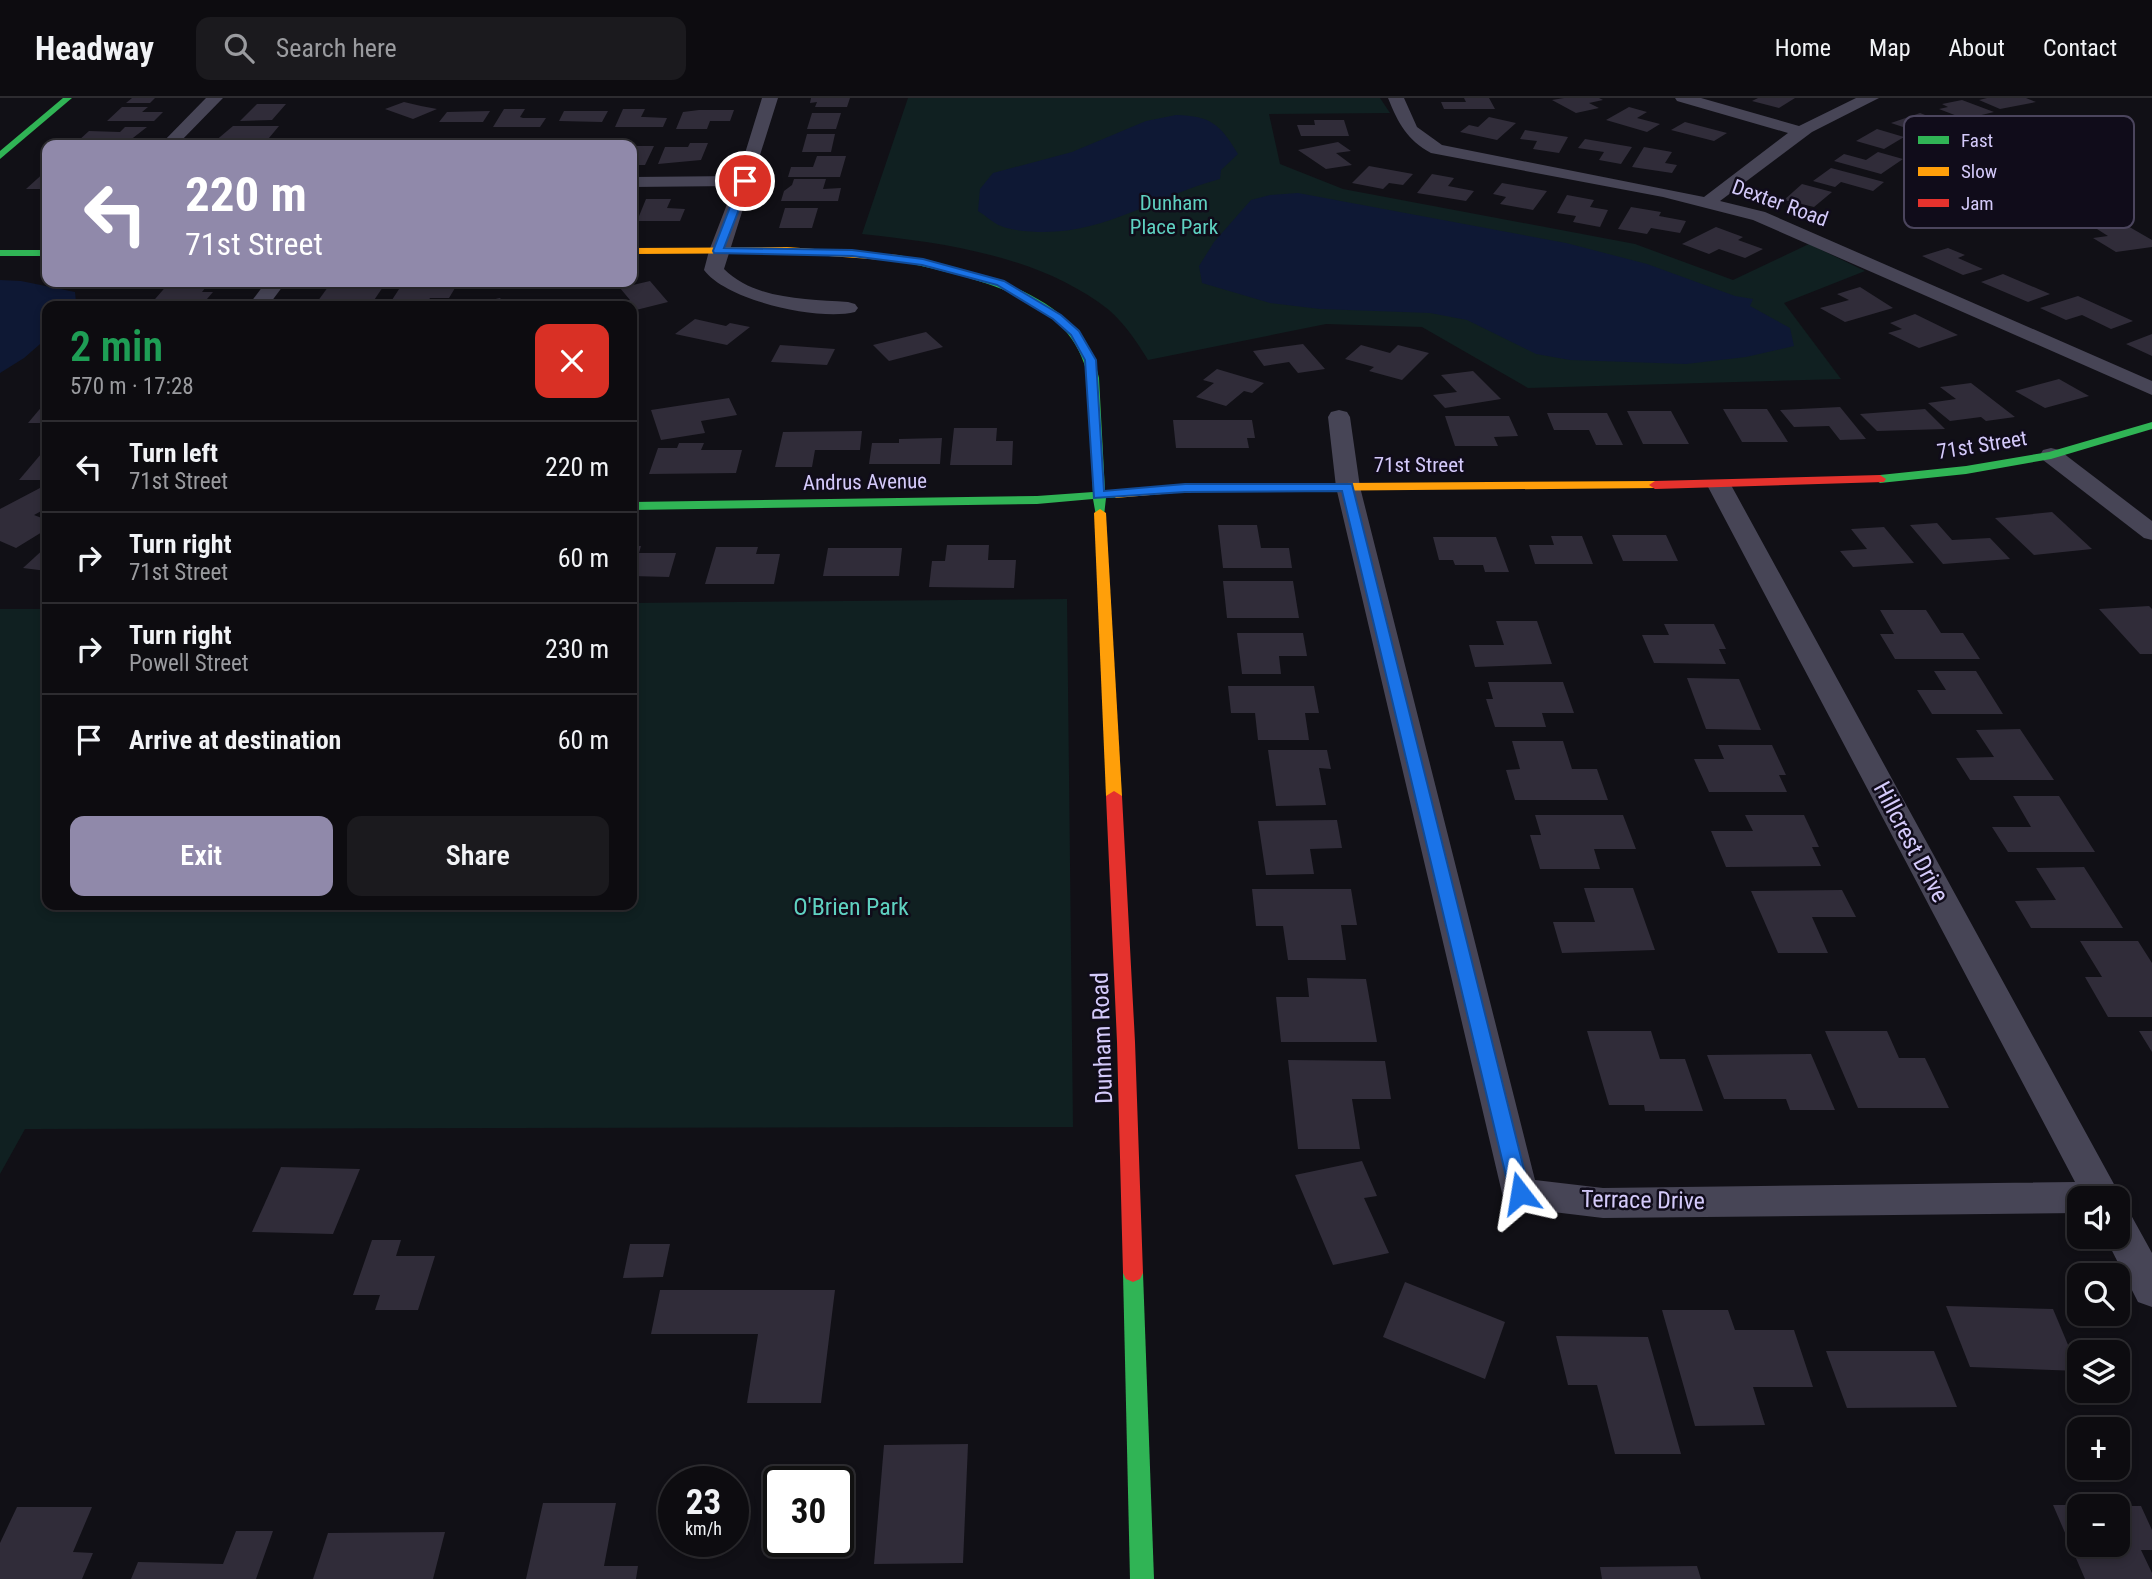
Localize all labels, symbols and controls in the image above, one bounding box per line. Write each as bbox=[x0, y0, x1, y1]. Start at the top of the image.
search box bbox=[196, 17, 686, 80]
text: Headway bbox=[35, 29, 154, 68]
icon: search bbox=[220, 29, 258, 67]
text: Search here bbox=[276, 33, 397, 63]
text: Home bbox=[1775, 34, 1831, 62]
text: Map bbox=[1869, 34, 1911, 62]
text: About bbox=[1949, 34, 2005, 62]
text: Contact bbox=[2043, 34, 2117, 62]
legend bbox=[1904, 116, 2134, 228]
text: Fast bbox=[1961, 129, 1993, 152]
pin bbox=[715, 151, 775, 211]
text: Slow bbox=[1961, 160, 1997, 183]
icon: arrive bbox=[726, 162, 764, 200]
text: 220 m bbox=[185, 166, 307, 223]
icon: left bbox=[70, 168, 161, 259]
street label: Dexter Road bbox=[1729, 175, 1831, 231]
park label: Dunham Place Park bbox=[1130, 191, 1219, 239]
text: Jam bbox=[1961, 192, 1994, 215]
text: 71st Street bbox=[185, 225, 323, 263]
text: 2 min bbox=[70, 322, 163, 371]
button: close bbox=[535, 324, 609, 398]
text: 570 m · 17:28 bbox=[70, 373, 194, 400]
street label: 71st Street bbox=[1935, 426, 2029, 464]
text: Turn left bbox=[129, 438, 218, 468]
icon: left bbox=[70, 448, 108, 486]
text: 220 m bbox=[545, 452, 609, 482]
street label: 71st Street bbox=[1374, 453, 1464, 477]
text: 71st Street bbox=[129, 468, 228, 495]
street label: Andrus Avenue bbox=[803, 469, 927, 495]
text: Turn right bbox=[129, 529, 231, 559]
icon: right bbox=[70, 539, 108, 577]
text: 60 m bbox=[558, 543, 609, 573]
text: 71st Street bbox=[129, 559, 228, 586]
text: Turn right bbox=[129, 620, 231, 650]
icon: right bbox=[70, 630, 108, 668]
text: 230 m bbox=[545, 634, 609, 664]
text: Powell Street bbox=[129, 650, 249, 677]
icon: arrive bbox=[70, 721, 108, 759]
text: Arrive at destination bbox=[129, 725, 341, 755]
text: 60 m bbox=[558, 725, 609, 755]
street label: Hillcrest Drive bbox=[1868, 777, 1954, 907]
button: Exit bbox=[70, 816, 333, 896]
button: Share bbox=[347, 816, 609, 896]
park label: O'Brien Park bbox=[793, 893, 909, 921]
street label: Dunham Road bbox=[1086, 972, 1118, 1104]
position arrow bbox=[1483, 1156, 1557, 1230]
street label: Terrace Drive bbox=[1581, 1185, 1705, 1215]
map controls bbox=[2067, 1186, 2130, 1557]
button: sound bbox=[2067, 1186, 2130, 1249]
button: search bbox=[2067, 1263, 2130, 1326]
button: layers bbox=[2067, 1340, 2130, 1403]
button: + bbox=[2067, 1417, 2130, 1480]
speed limit sign: 30 bbox=[763, 1466, 854, 1557]
text: 23 bbox=[686, 1482, 721, 1523]
button: − bbox=[2067, 1494, 2130, 1557]
text: km/h bbox=[685, 1518, 722, 1539]

